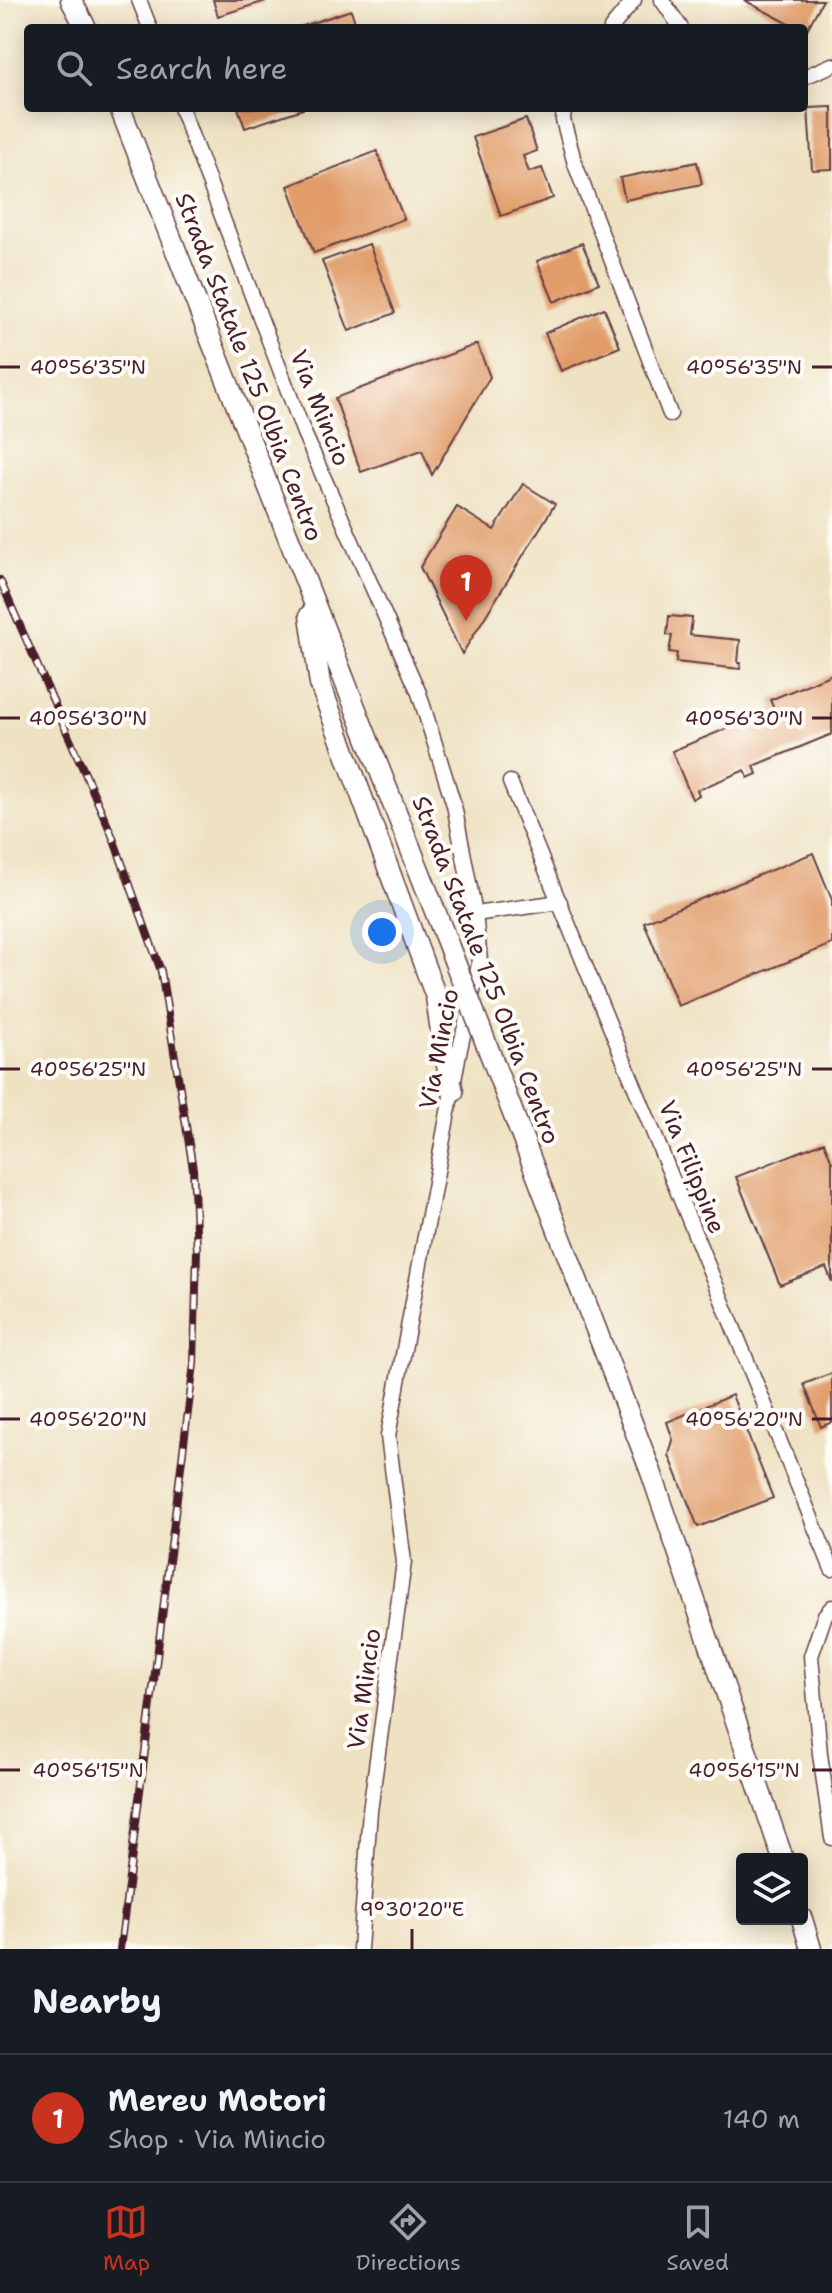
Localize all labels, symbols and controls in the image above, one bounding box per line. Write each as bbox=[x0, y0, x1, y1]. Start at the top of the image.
search box bbox=[24, 24, 808, 112]
icon: search bbox=[52, 46, 96, 90]
text: Search here bbox=[116, 48, 287, 89]
street label: Strada Statale 125 Olbia Centro bbox=[168, 188, 330, 546]
street label: Via Mincio bbox=[282, 345, 358, 471]
text: 40°56'35"N bbox=[30, 354, 146, 380]
text: 40°56'35"N bbox=[686, 354, 802, 380]
pin: 1 bbox=[440, 555, 492, 621]
text: 40°56'30"N bbox=[29, 705, 147, 731]
text: 40°56'30"N bbox=[685, 705, 803, 731]
street label: Strada Statale 125 Olbia Centro bbox=[405, 791, 567, 1149]
your location bbox=[362, 912, 402, 952]
street label: Via Mincio bbox=[412, 986, 466, 1112]
text: 40°56'25"N bbox=[30, 1056, 146, 1082]
text: 40°56'25"N bbox=[686, 1056, 802, 1082]
street label: Via Filippine bbox=[651, 1096, 733, 1238]
text: 40°56'20"N bbox=[29, 1406, 147, 1432]
text: 40°56'20"N bbox=[685, 1406, 803, 1432]
street label: Via Mincio bbox=[340, 1626, 388, 1752]
text: 40°56'15"N bbox=[32, 1757, 144, 1783]
text: 40°56'15"N bbox=[688, 1757, 800, 1783]
map controls bbox=[736, 1853, 808, 1925]
button: layers bbox=[736, 1853, 808, 1925]
text: 9°30'20"E bbox=[360, 1896, 464, 1922]
text: Nearby bbox=[32, 1978, 162, 2024]
text: Mereu Motori bbox=[108, 2080, 327, 2121]
text: 1 bbox=[52, 2101, 64, 2136]
text: 140 m bbox=[723, 2101, 800, 2136]
text: Shop · Via Mincio bbox=[108, 2121, 326, 2156]
tab: Map bbox=[103, 2200, 150, 2277]
tab: Directions bbox=[356, 2200, 461, 2277]
tab: Saved bbox=[667, 2200, 729, 2277]

